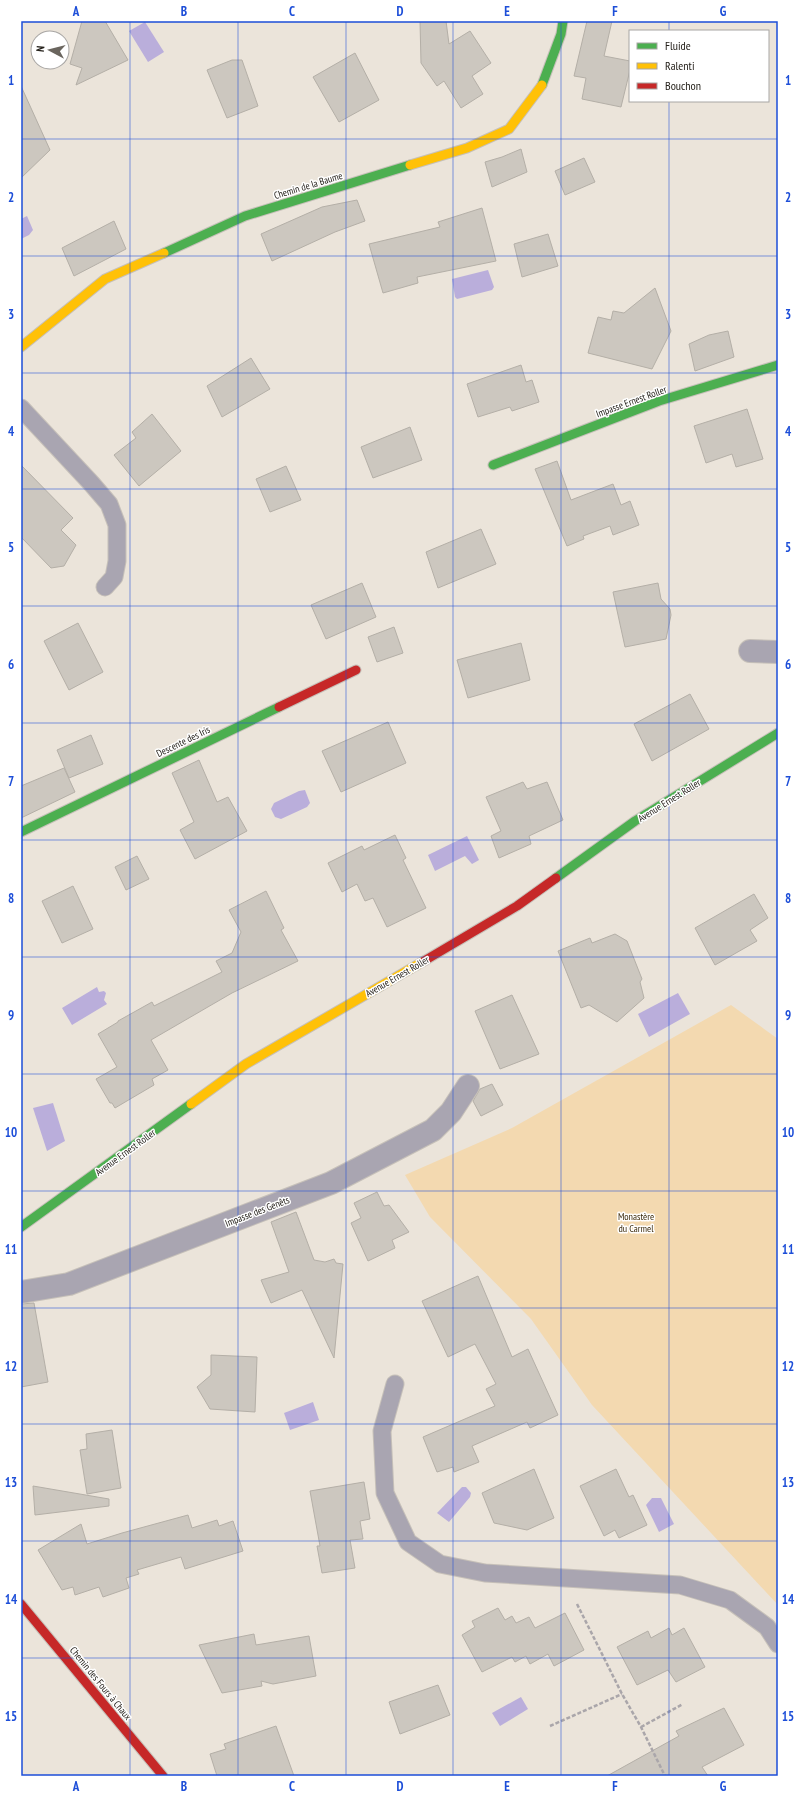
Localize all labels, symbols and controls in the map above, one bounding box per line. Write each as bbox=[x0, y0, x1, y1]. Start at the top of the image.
text: A bbox=[72, 3, 80, 20]
text: B bbox=[181, 3, 187, 20]
text: C bbox=[289, 3, 295, 20]
text: D bbox=[397, 3, 404, 20]
text: E bbox=[504, 3, 510, 20]
text: F bbox=[612, 3, 618, 20]
text: G bbox=[720, 3, 727, 20]
north arrow bbox=[30, 30, 70, 70]
legend bbox=[629, 30, 769, 102]
text: Fluide bbox=[665, 38, 691, 53]
text: N bbox=[33, 45, 47, 53]
text: Ralenti bbox=[665, 58, 694, 73]
text: 1 bbox=[8, 72, 14, 89]
text: 1 bbox=[785, 72, 791, 89]
text: Bouchon bbox=[665, 78, 701, 93]
street label: Chemin de la Baume bbox=[272, 169, 344, 202]
text: 2 bbox=[8, 189, 14, 206]
text: 2 bbox=[785, 189, 791, 206]
text: 3 bbox=[8, 306, 14, 323]
text: 3 bbox=[785, 306, 791, 323]
street label: Impasse Ernest Roller bbox=[594, 383, 669, 420]
text: 4 bbox=[8, 423, 15, 440]
text: 4 bbox=[785, 423, 792, 440]
text: 5 bbox=[8, 539, 14, 556]
text: 5 bbox=[785, 539, 791, 556]
text: 6 bbox=[8, 656, 14, 673]
text: 6 bbox=[785, 656, 791, 673]
street label: Descente des Iris bbox=[154, 723, 213, 760]
text: 7 bbox=[8, 773, 14, 790]
text: 7 bbox=[785, 773, 791, 790]
street label: Avenue Ernest Roller bbox=[636, 776, 703, 825]
text: 8 bbox=[8, 890, 14, 907]
text: 8 bbox=[785, 890, 791, 907]
street label: Avenue Ernest Roller bbox=[363, 953, 432, 1000]
text: 9 bbox=[8, 1007, 14, 1024]
text: 9 bbox=[785, 1007, 791, 1024]
text: 10 bbox=[5, 1124, 17, 1141]
text: 10 bbox=[782, 1124, 794, 1141]
street label: Avenue Ernest Roller bbox=[93, 1126, 158, 1179]
street label: Impasse des Genêts bbox=[223, 1193, 292, 1230]
park label: Monastère du Carmel bbox=[618, 1210, 654, 1235]
text: 11 bbox=[5, 1241, 17, 1258]
text: 11 bbox=[782, 1241, 794, 1258]
text: 12 bbox=[5, 1358, 17, 1375]
text: 12 bbox=[782, 1358, 794, 1375]
text: 13 bbox=[5, 1474, 17, 1491]
text: 13 bbox=[782, 1474, 794, 1491]
text: 14 bbox=[5, 1591, 18, 1608]
text: 14 bbox=[782, 1591, 795, 1608]
street label: Chemin des Fours à Chaux bbox=[67, 1644, 134, 1723]
text: 15 bbox=[5, 1708, 17, 1725]
text: 15 bbox=[782, 1708, 794, 1725]
text: A bbox=[72, 1778, 80, 1795]
text: B bbox=[181, 1778, 187, 1795]
text: C bbox=[289, 1778, 295, 1795]
text: D bbox=[397, 1778, 404, 1795]
text: E bbox=[504, 1778, 510, 1795]
text: F bbox=[612, 1778, 618, 1795]
text: G bbox=[720, 1778, 727, 1795]

